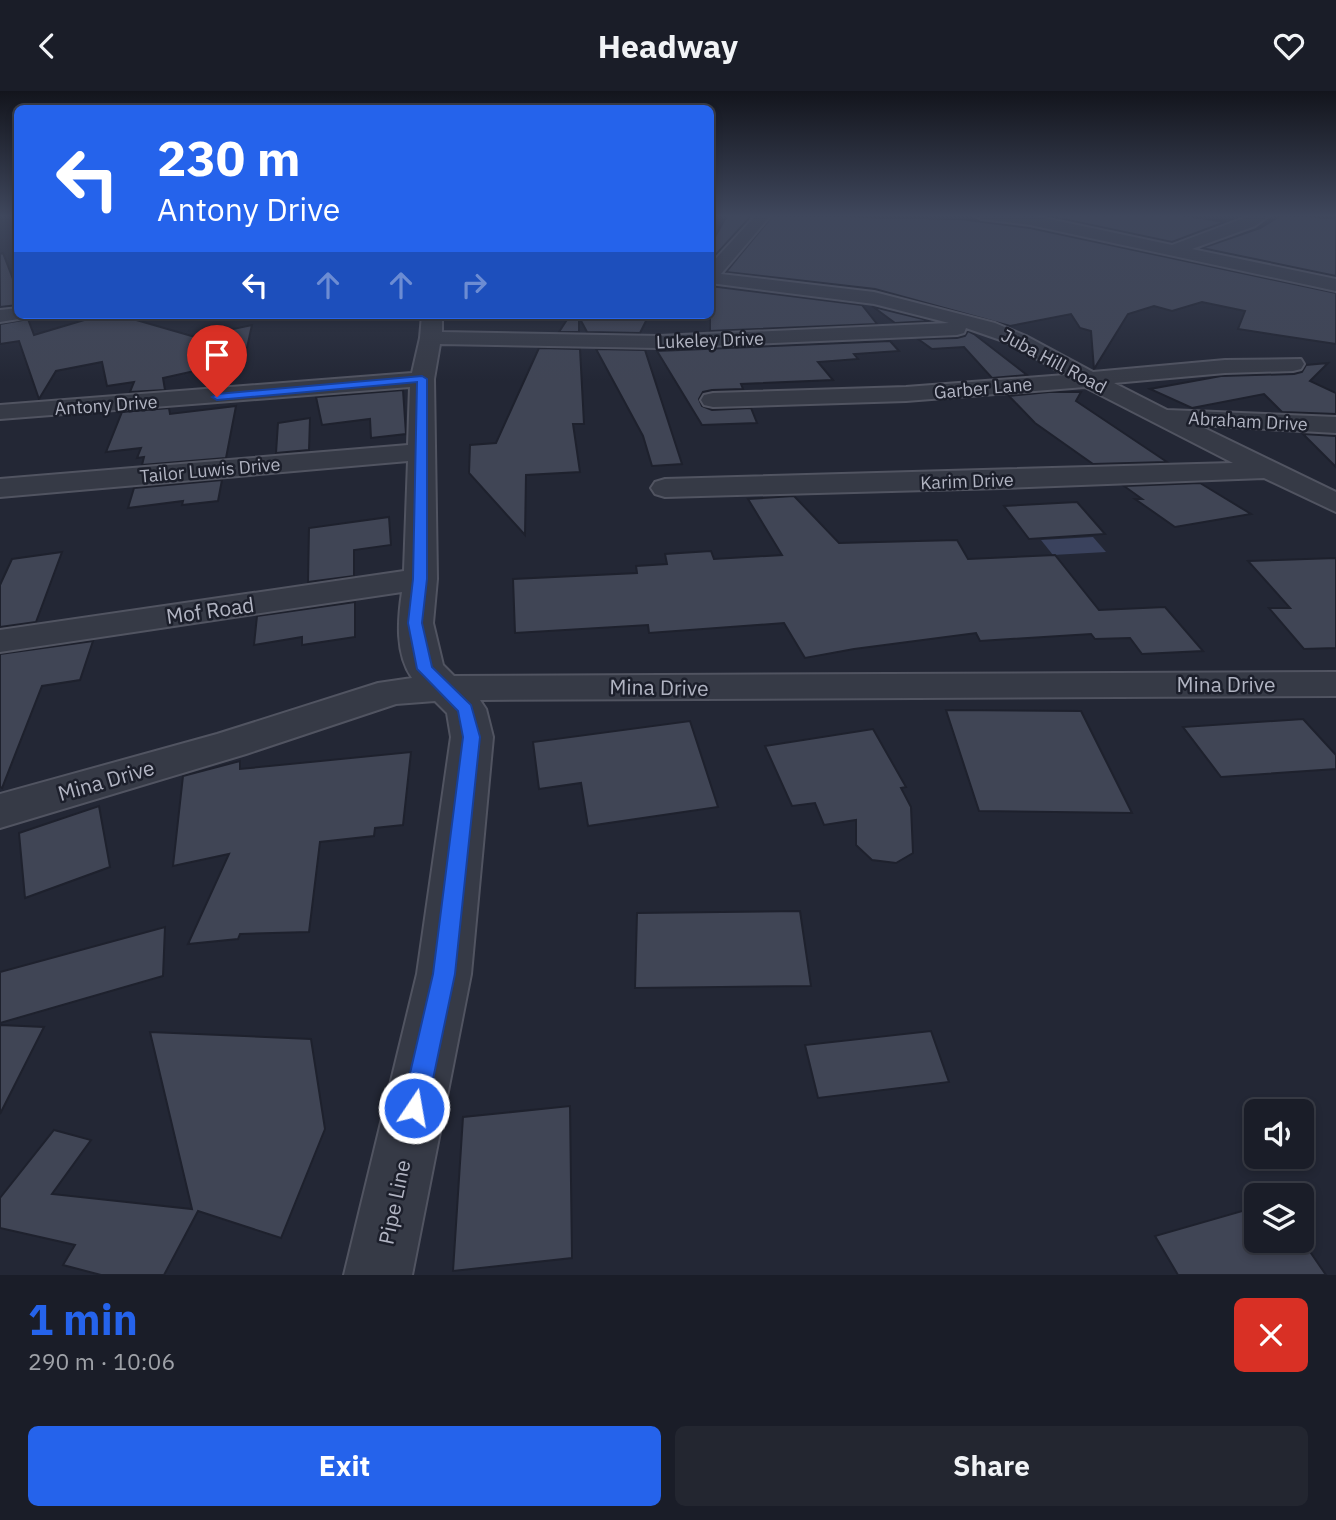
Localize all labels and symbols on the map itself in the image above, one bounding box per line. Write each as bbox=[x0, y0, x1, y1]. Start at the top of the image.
street label: Juba Hill Road bbox=[997, 324, 1111, 398]
pin bbox=[187, 325, 247, 397]
street label: Lukeley Drive bbox=[656, 327, 764, 353]
street label: Garber Lane bbox=[933, 372, 1033, 404]
street label: Antony Drive bbox=[54, 390, 158, 420]
street label: Abraham Drive bbox=[1188, 406, 1308, 436]
street label: Tailor Luwis Drive bbox=[139, 452, 281, 488]
street label: Karim Drive bbox=[920, 468, 1014, 494]
street label: Mof Road bbox=[164, 590, 256, 630]
street label: Mina Drive bbox=[1176, 670, 1276, 698]
street label: Mina Drive bbox=[609, 672, 709, 702]
street label: Mina Drive bbox=[54, 753, 158, 807]
position arrow bbox=[377, 1071, 451, 1145]
street label: Pipe Line bbox=[371, 1157, 417, 1247]

